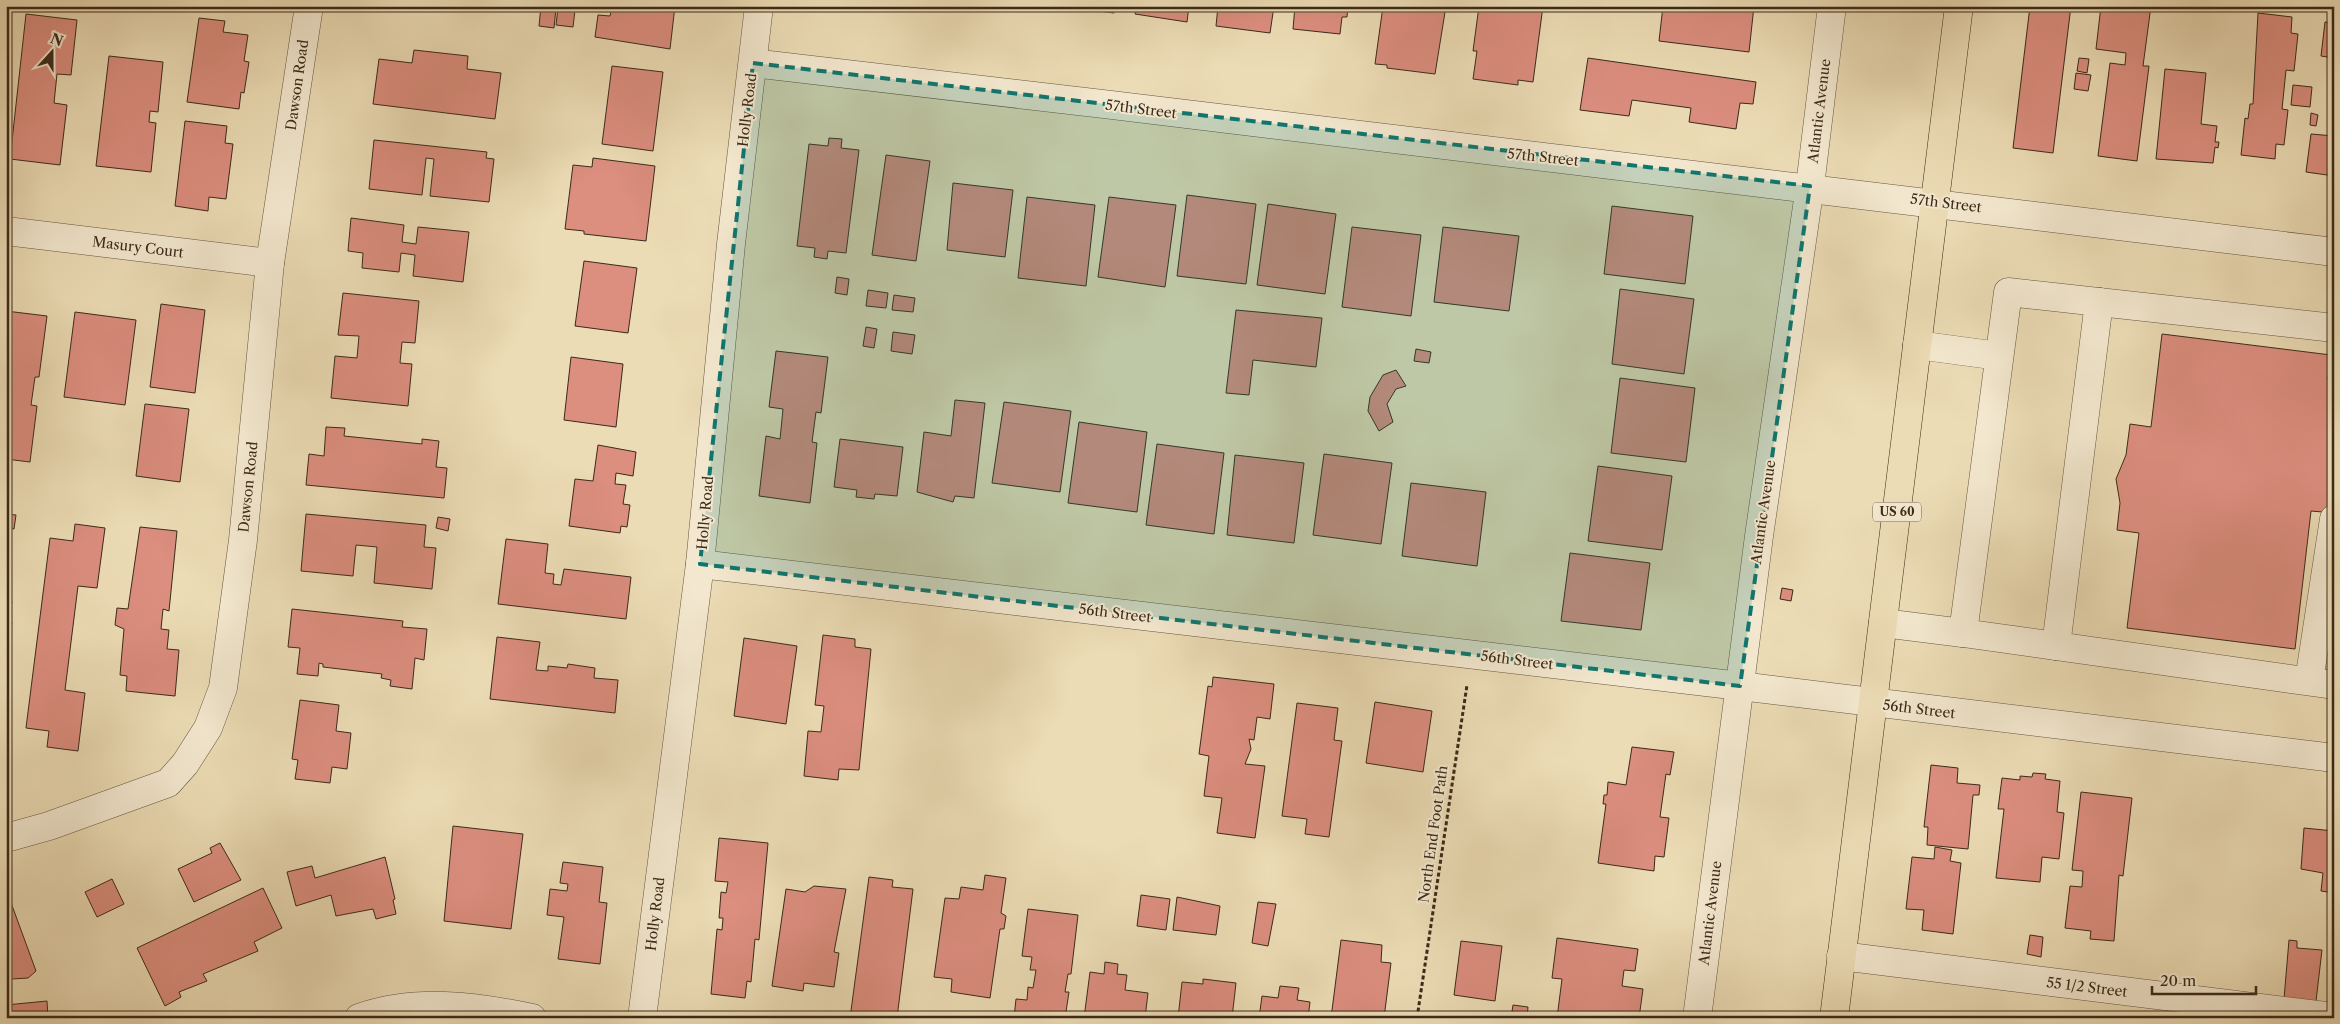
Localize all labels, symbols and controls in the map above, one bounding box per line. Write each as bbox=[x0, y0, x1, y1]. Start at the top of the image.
north arrow bbox=[28, 28, 78, 78]
text: N bbox=[48, 29, 66, 50]
street label: Dawson Road bbox=[282, 38, 312, 132]
street label: Atlantic Avenue bbox=[1804, 58, 1834, 165]
street label: Holly Road bbox=[734, 72, 761, 148]
street label: 57th Street bbox=[1104, 96, 1178, 122]
street label: 57th Street bbox=[1506, 144, 1580, 170]
street label: 57th Street bbox=[1909, 190, 1983, 216]
street label: Masury Court bbox=[91, 232, 185, 262]
street label: Dawson Road bbox=[234, 440, 262, 533]
street label: Atlantic Avenue bbox=[1747, 459, 1779, 566]
street label: Holly Road bbox=[693, 475, 717, 551]
road number: US 60 bbox=[1873, 502, 1921, 522]
street label: 56th Street bbox=[1078, 600, 1152, 626]
street label: 56th Street bbox=[1480, 647, 1554, 673]
street label: 56th Street bbox=[1882, 696, 1956, 722]
street label: North End Foot Path bbox=[1414, 764, 1452, 904]
street label: Atlantic Avenue bbox=[1695, 860, 1725, 967]
street label: Holly Road bbox=[642, 876, 669, 952]
scale bar bbox=[2152, 964, 2256, 996]
text: 20 m bbox=[2160, 971, 2196, 990]
street label: 55 1/2 Street bbox=[2046, 973, 2129, 1001]

